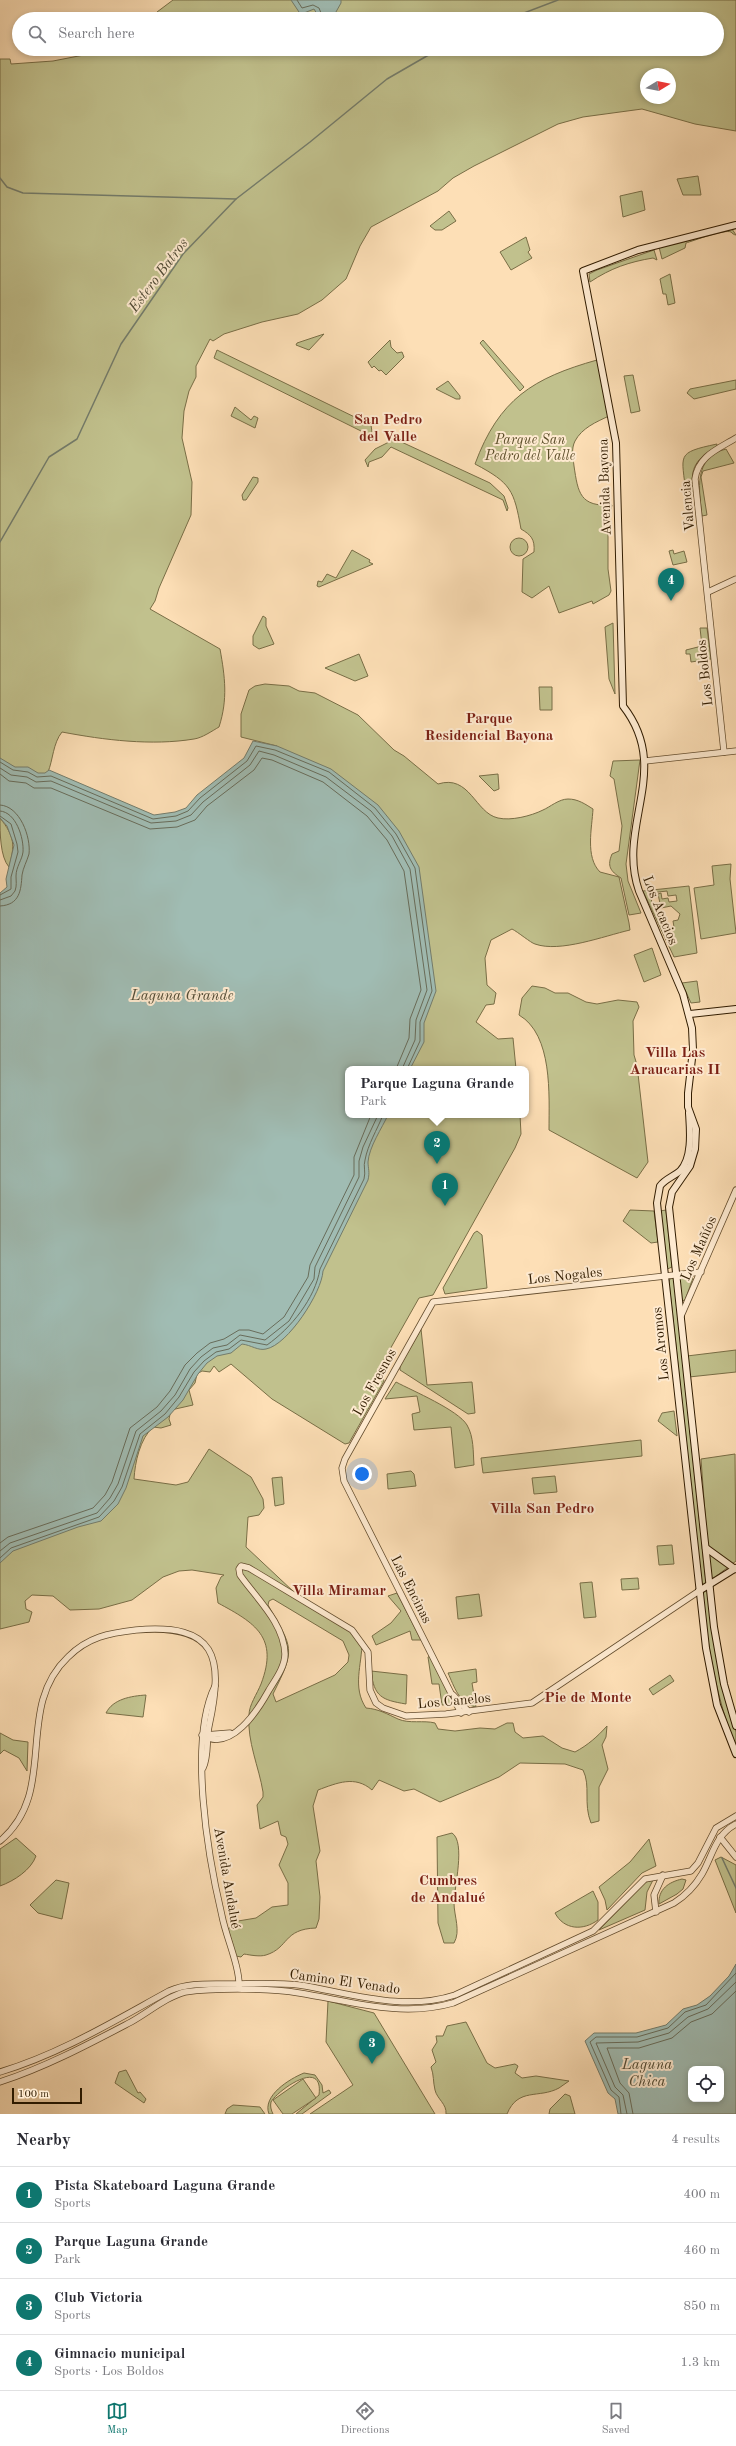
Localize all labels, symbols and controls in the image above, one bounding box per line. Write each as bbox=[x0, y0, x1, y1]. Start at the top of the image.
search box bbox=[12, 12, 724, 56]
icon: search bbox=[26, 23, 48, 45]
text: Search here bbox=[58, 27, 135, 42]
north arrow bbox=[640, 68, 676, 104]
water label: Estero Batros bbox=[126, 236, 192, 316]
district label: San Pedro del Valle bbox=[354, 413, 422, 445]
park label: Parque San Pedro del Valle bbox=[484, 433, 576, 463]
street label: Avenida Bayona bbox=[596, 438, 614, 536]
street label: Valencia bbox=[679, 480, 697, 532]
pin: 4 bbox=[658, 568, 684, 601]
street label: Los Boldos bbox=[695, 639, 715, 707]
district label: Parque Residencial Bayona bbox=[425, 712, 554, 744]
street label: Los Acacios bbox=[640, 874, 680, 947]
water label: Laguna Grande bbox=[129, 989, 234, 1004]
district label: Villa Las Araucarias II bbox=[630, 1046, 720, 1078]
popup bbox=[345, 1066, 529, 1118]
text: Parque Laguna Grande bbox=[360, 1077, 514, 1092]
text: Park bbox=[360, 1095, 387, 1108]
pin: 2 bbox=[424, 1131, 450, 1164]
pin: 1 bbox=[432, 1173, 458, 1206]
street label: Los Mañíos bbox=[678, 1214, 719, 1283]
street label: Los Nogales bbox=[527, 1265, 603, 1287]
street label: Los Aromos bbox=[650, 1306, 672, 1381]
street label: Los Fresnos bbox=[351, 1346, 399, 1419]
your location bbox=[352, 1464, 372, 1484]
district label: Villa San Pedro bbox=[490, 1502, 594, 1517]
street label: Las Encinas bbox=[388, 1553, 434, 1626]
district label: Villa Miramar bbox=[292, 1584, 387, 1599]
street label: Los Canelos bbox=[417, 1691, 491, 1711]
district label: Pie de Monte bbox=[544, 1691, 632, 1706]
street label: Avenida Andalué bbox=[211, 1826, 243, 1930]
district label: Cumbres de Andalué bbox=[411, 1874, 485, 1906]
street label: Camino El Venado bbox=[289, 1967, 401, 1997]
pin: 3 bbox=[359, 2031, 385, 2064]
water label: Laguna Chica bbox=[621, 2058, 672, 2090]
map controls bbox=[688, 2066, 724, 2102]
button: locate bbox=[688, 2066, 724, 2102]
scale bar bbox=[12, 2086, 82, 2105]
text: 100 m bbox=[18, 2089, 49, 2100]
text: Nearby bbox=[16, 2132, 71, 2149]
text: 4 results bbox=[671, 2133, 720, 2146]
text: Pista Skateboard Laguna Grande bbox=[54, 2179, 275, 2194]
text: 1 bbox=[25, 2188, 33, 2201]
text: 400 m bbox=[683, 2188, 720, 2201]
text: Sports bbox=[54, 2197, 91, 2210]
text: Parque Laguna Grande bbox=[54, 2235, 208, 2250]
text: 2 bbox=[25, 2244, 33, 2257]
text: 460 m bbox=[683, 2244, 720, 2257]
text: Park bbox=[54, 2253, 81, 2266]
text: Club Victoria bbox=[54, 2291, 143, 2306]
text: 3 bbox=[25, 2300, 33, 2313]
text: 850 m bbox=[683, 2300, 720, 2313]
text: Sports bbox=[54, 2309, 91, 2322]
text: Gimnacio municipal bbox=[54, 2347, 185, 2362]
text: 4 bbox=[25, 2356, 33, 2369]
text: 1.3 km bbox=[681, 2356, 720, 2369]
text: Sports · Los Boldos bbox=[54, 2365, 164, 2378]
tab: Map bbox=[106, 2400, 128, 2438]
tab: Directions bbox=[341, 2400, 389, 2438]
tab: Saved bbox=[602, 2400, 630, 2438]

